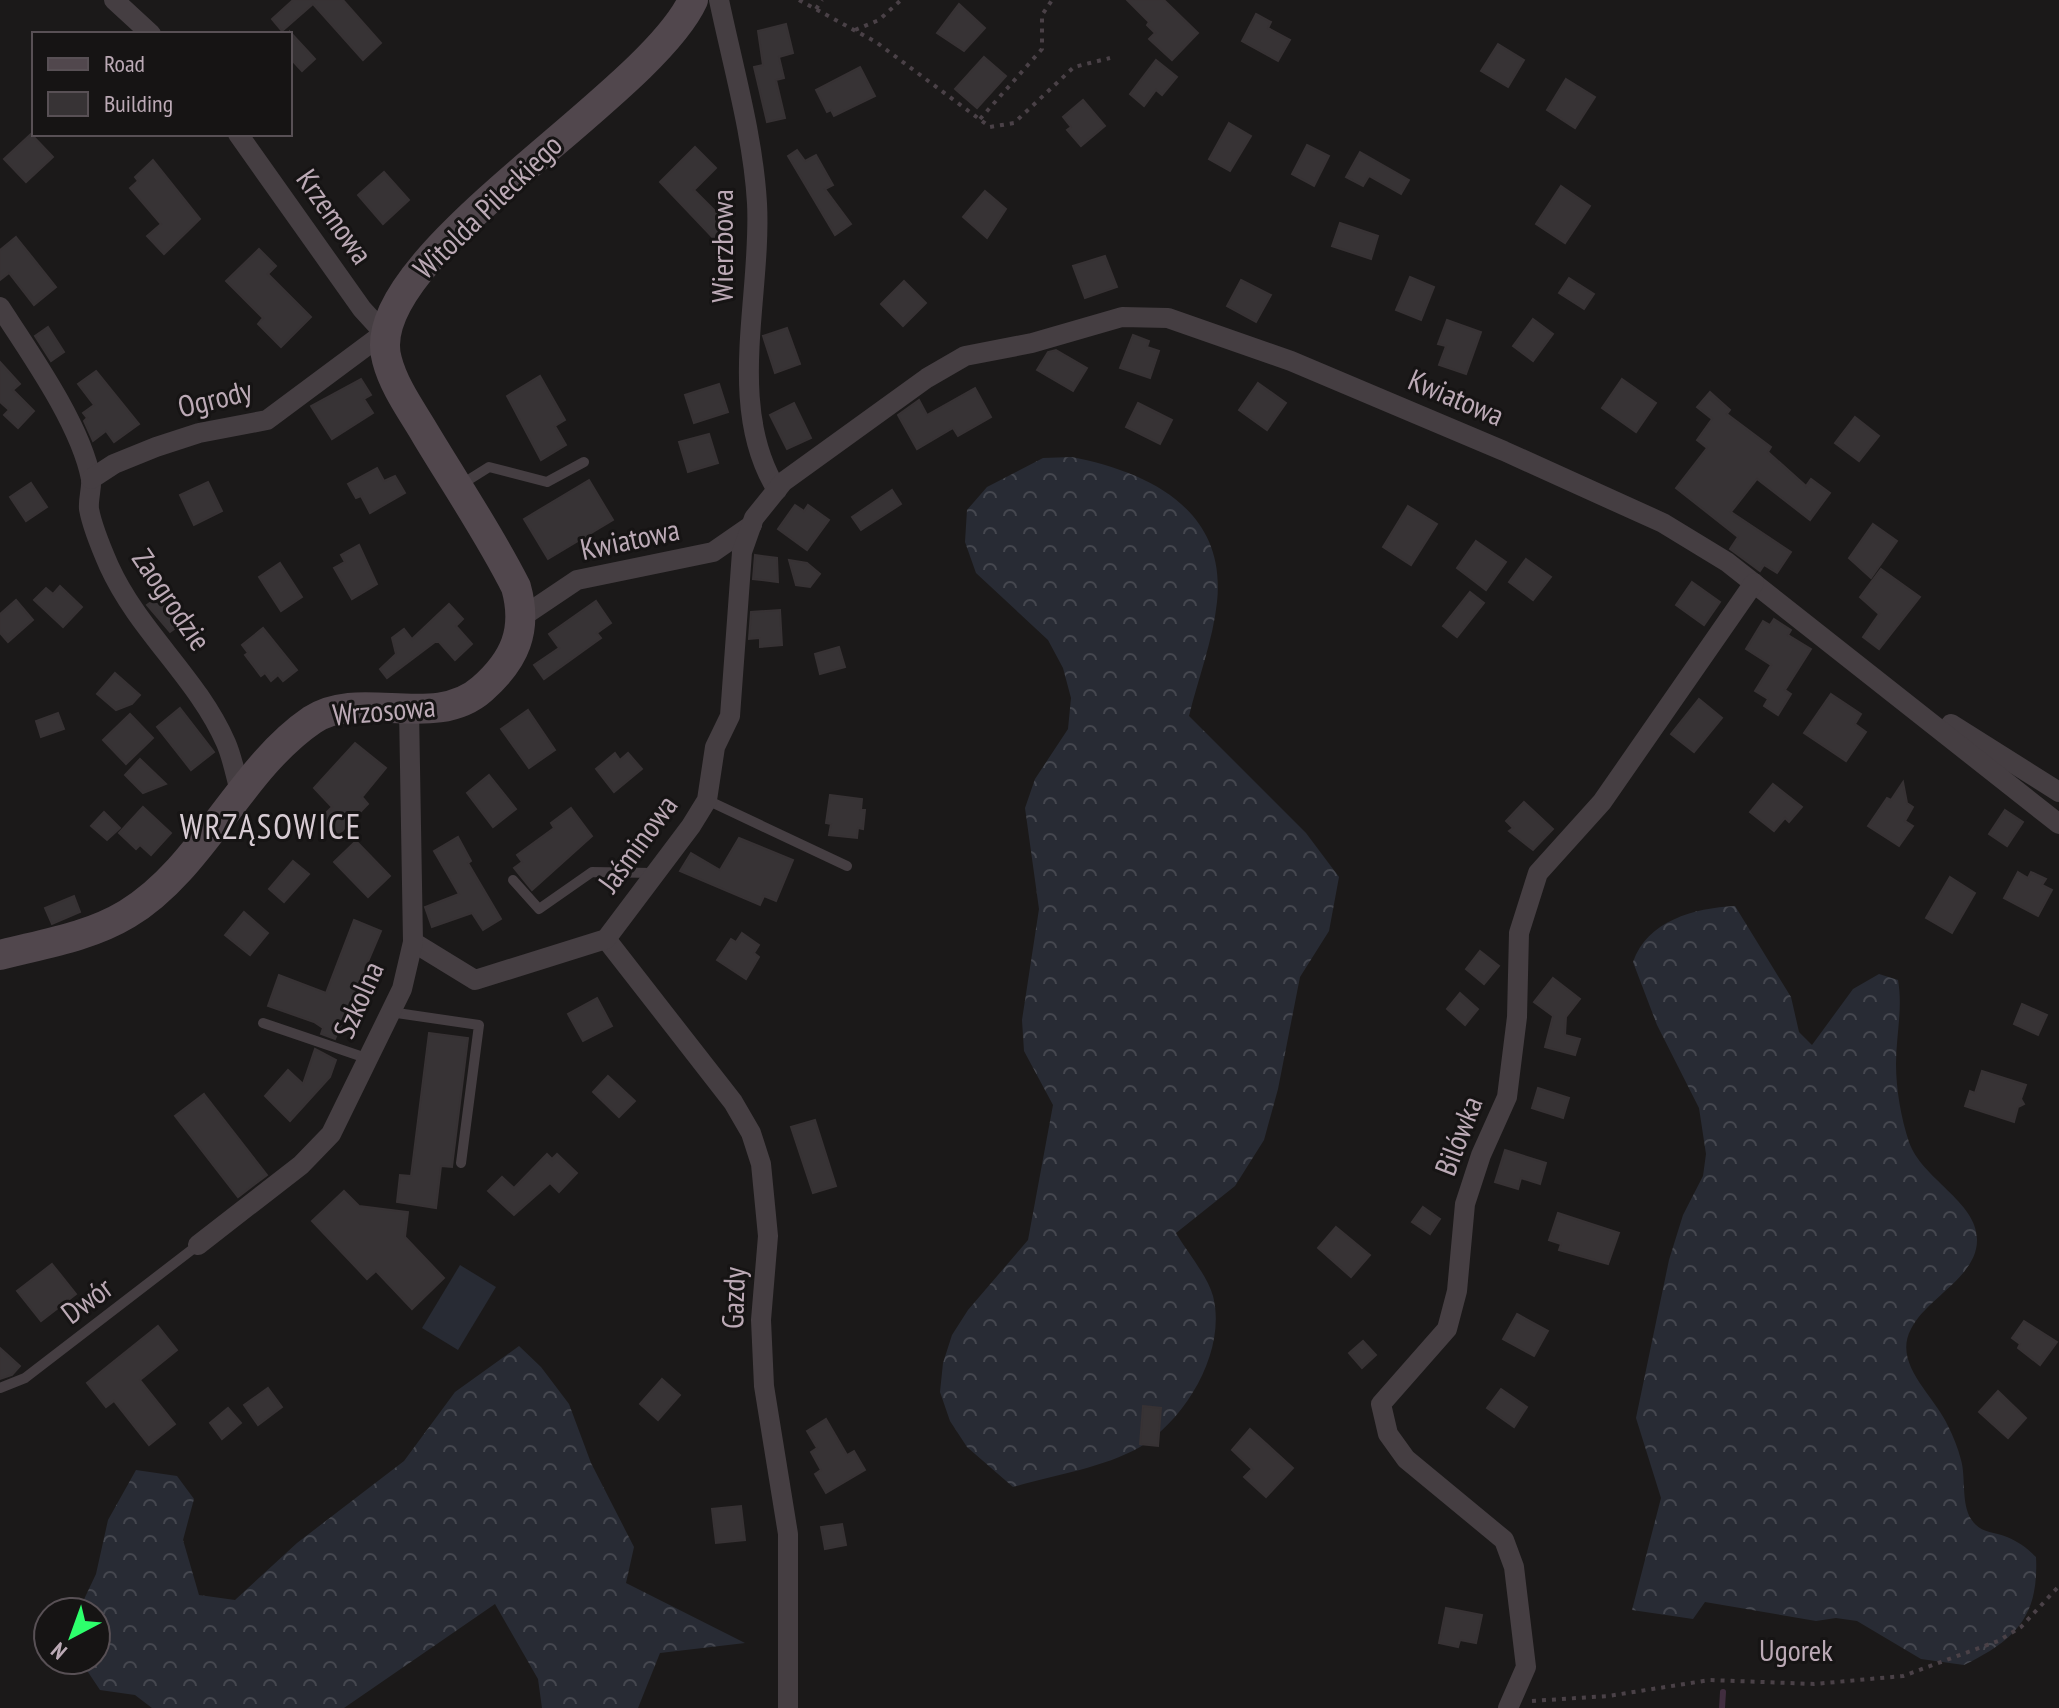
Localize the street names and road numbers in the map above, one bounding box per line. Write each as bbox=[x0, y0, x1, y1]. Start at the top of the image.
street label: Witolda Pileckiego bbox=[404, 125, 570, 287]
street label: Krzemowa bbox=[289, 161, 382, 271]
street label: Wierzbowa bbox=[702, 189, 741, 303]
street label: Kwiatowa bbox=[1403, 359, 1510, 434]
street label: Ogrody bbox=[174, 369, 256, 426]
street label: Kwiatowa bbox=[577, 509, 683, 568]
street label: Zaogrodzie bbox=[124, 541, 220, 658]
street label: Wrzosowa bbox=[331, 686, 437, 733]
street label: Jaśminowa bbox=[588, 787, 685, 900]
street label: Szkolna bbox=[324, 955, 392, 1044]
street label: Bilówka bbox=[1425, 1090, 1490, 1181]
street label: Gazdy bbox=[712, 1266, 753, 1330]
street label: Dwór bbox=[53, 1267, 120, 1332]
street label: Ugorek bbox=[1759, 1630, 1833, 1669]

